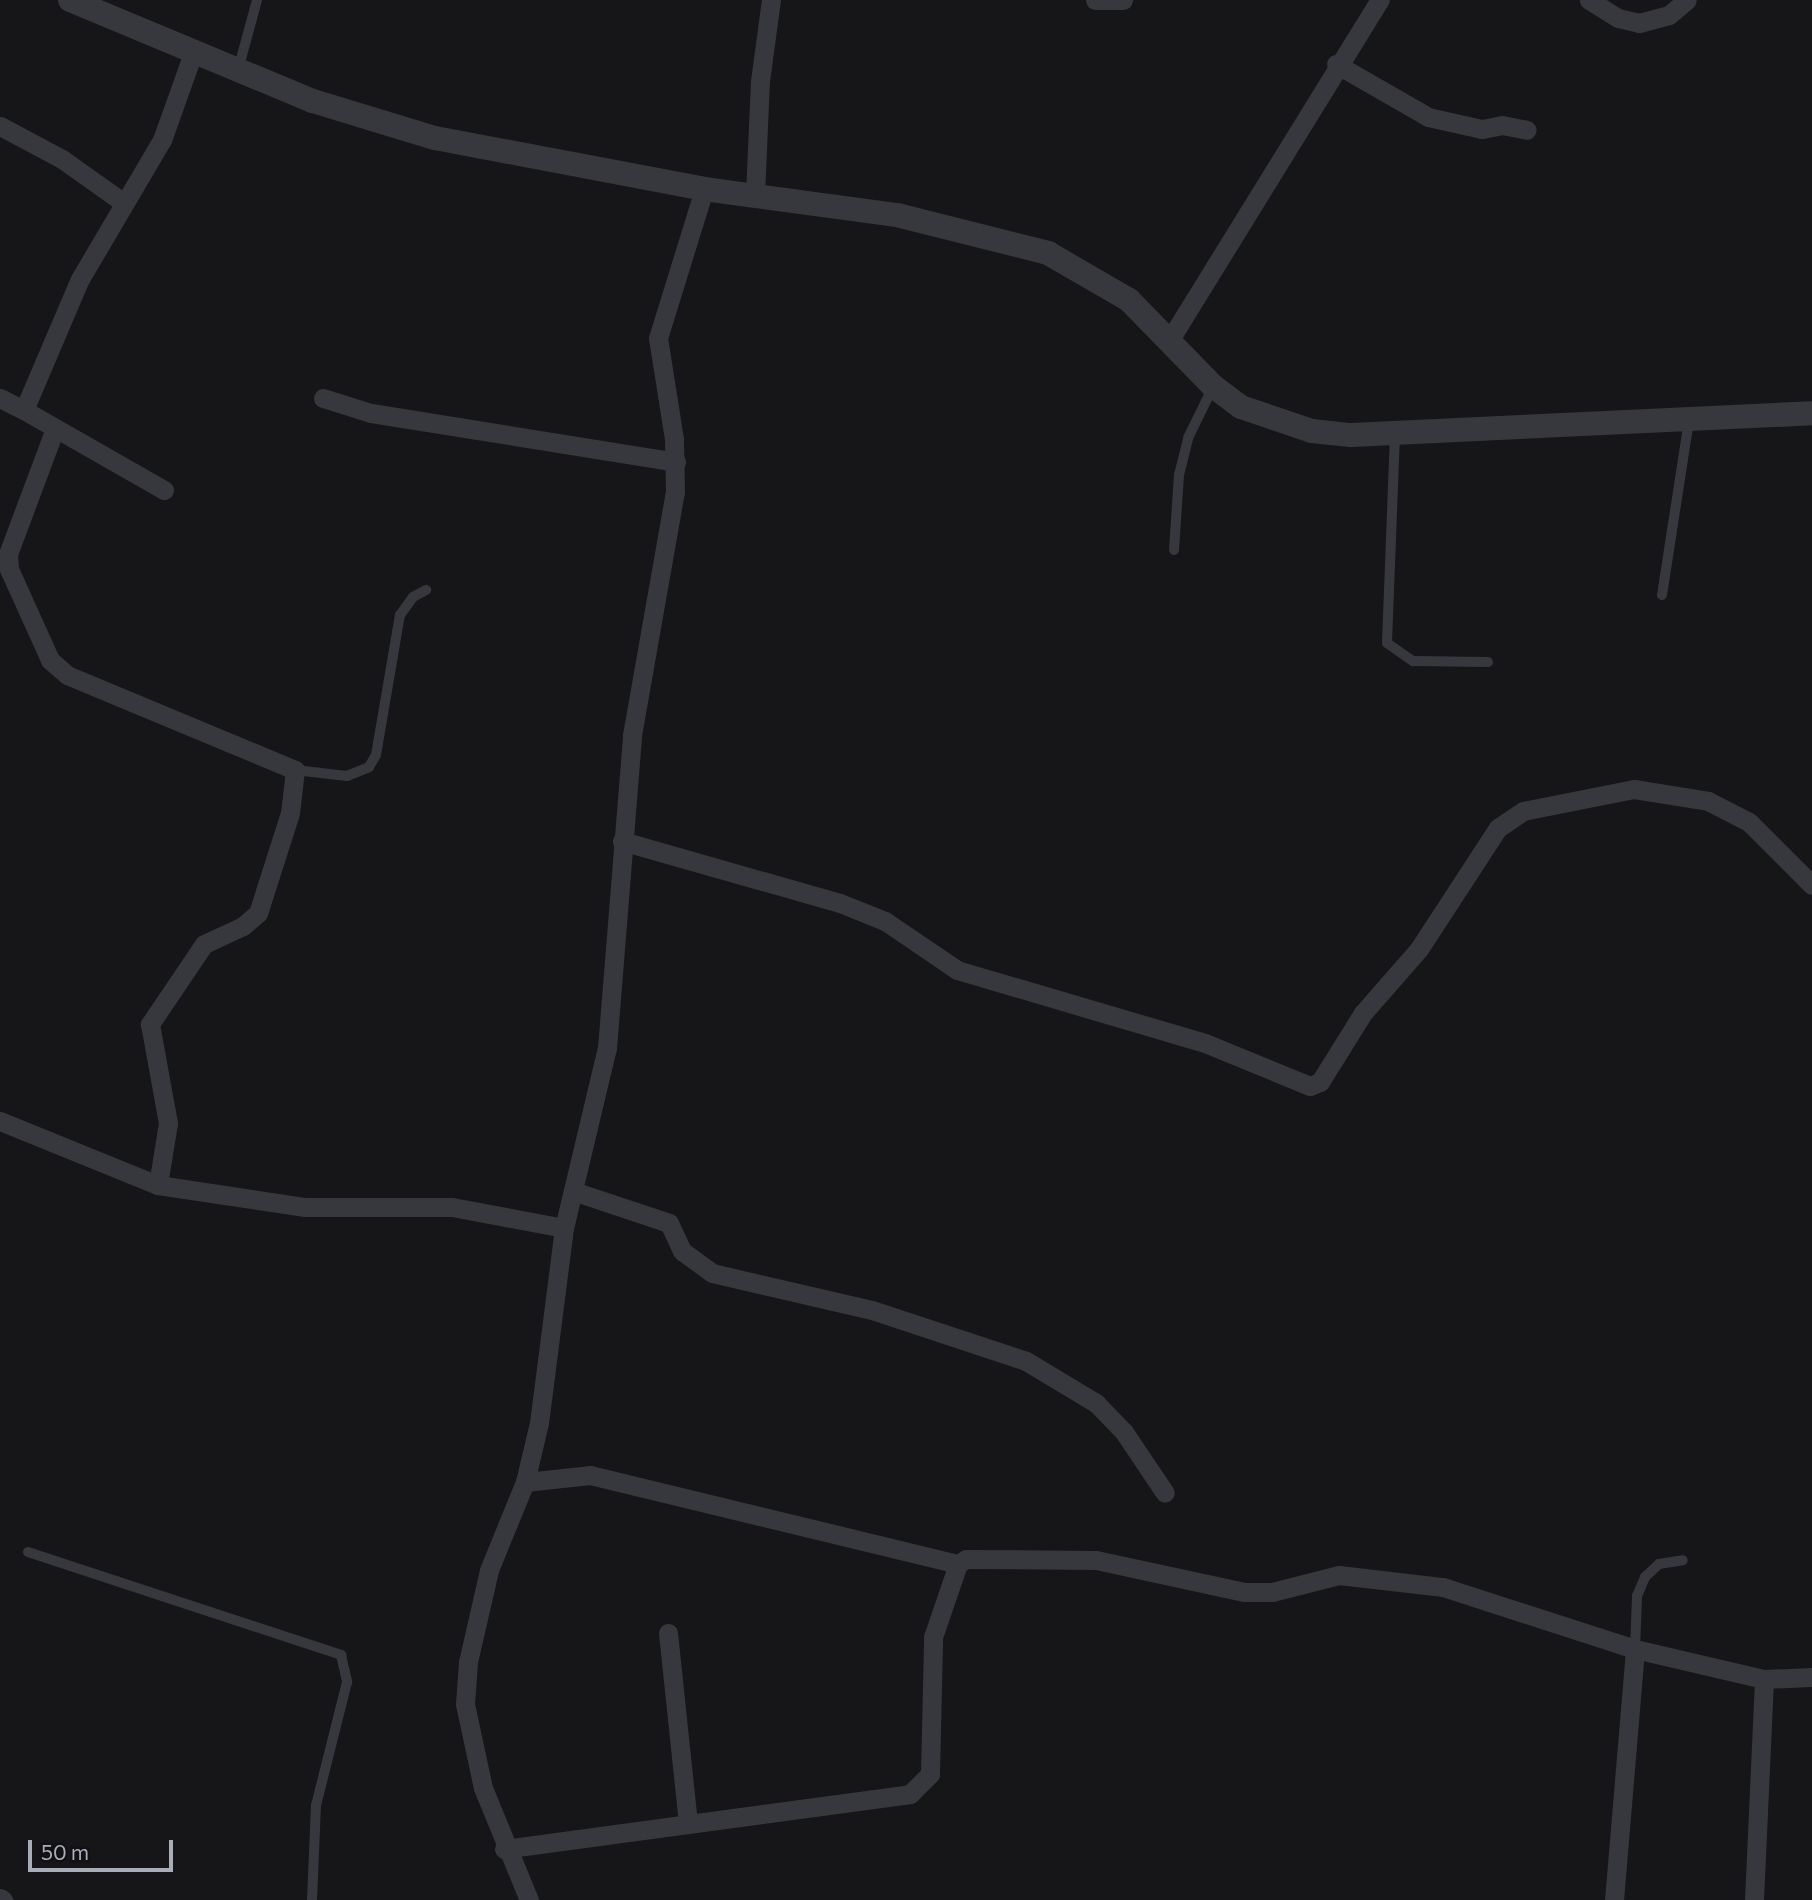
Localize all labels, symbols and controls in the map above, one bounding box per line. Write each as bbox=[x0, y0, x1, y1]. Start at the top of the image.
scale bar bbox=[32, 1826, 177, 1870]
text: 50 m bbox=[41, 1839, 89, 1864]

